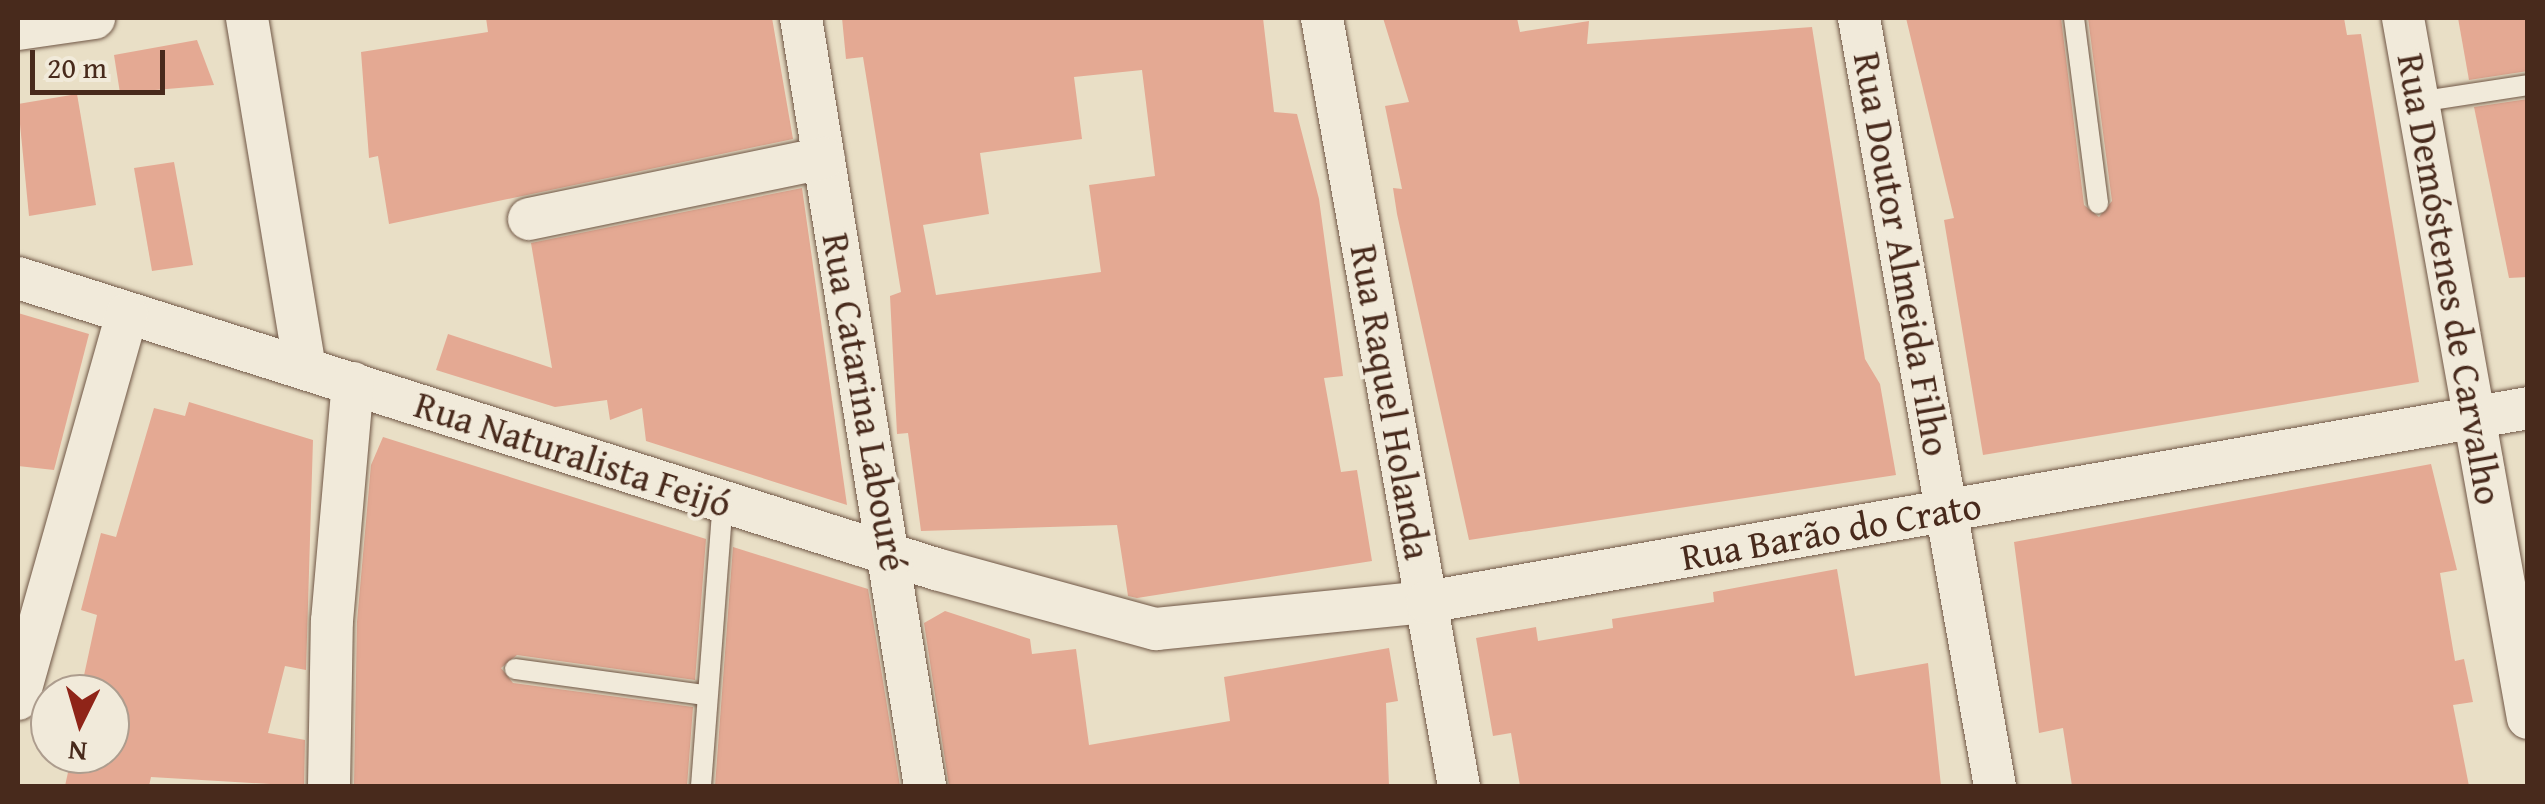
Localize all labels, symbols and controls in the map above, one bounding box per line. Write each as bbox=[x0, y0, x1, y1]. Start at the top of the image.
scale bar bbox=[35, 30, 170, 92]
text: 20 m bbox=[47, 45, 107, 89]
street label: Rua Doutor Almeida Filho bbox=[1844, 49, 1960, 459]
street label: Rua Demóstenes de Carvalho bbox=[2388, 50, 2512, 508]
street label: Rua Catarina Labouré bbox=[813, 229, 917, 575]
street label: Rua Raquel Holanda bbox=[1341, 241, 1441, 563]
street label: Rua Naturalista Feijó bbox=[409, 381, 737, 527]
street label: Rua Barão do Crato bbox=[1677, 482, 1985, 580]
north arrow bbox=[30, 674, 130, 774]
text: N bbox=[66, 731, 89, 774]

